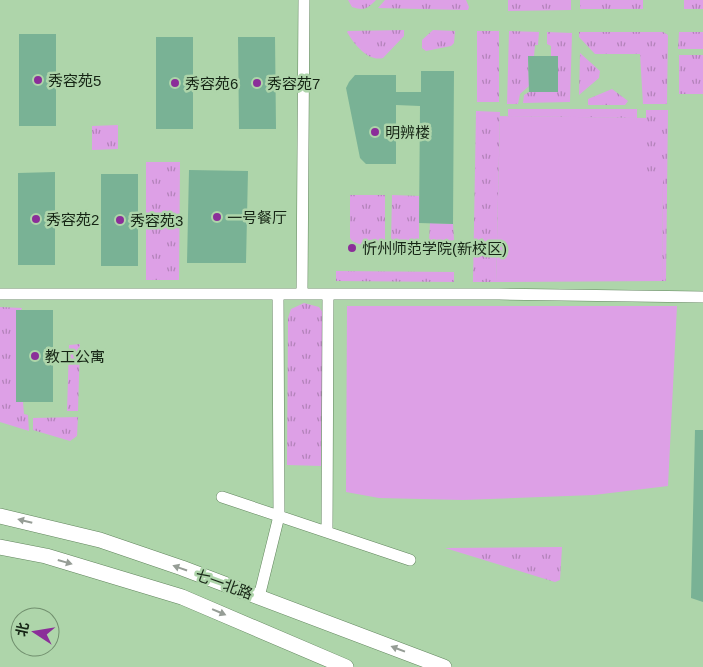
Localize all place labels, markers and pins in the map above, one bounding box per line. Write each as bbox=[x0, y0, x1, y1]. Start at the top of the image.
place label: 秀容苑5 bbox=[48, 72, 101, 89]
marker: 秀容苑5 bbox=[32, 74, 44, 86]
place label: 秀容苑6 bbox=[185, 75, 238, 92]
place label: 秀容苑7 bbox=[267, 75, 320, 92]
marker: 秀容苑6 bbox=[169, 77, 181, 89]
marker: 秀容苑7 bbox=[251, 77, 263, 89]
place label: 明辨楼 bbox=[385, 124, 430, 141]
marker: 明辨楼 bbox=[369, 126, 381, 138]
place label: 一号餐厅 bbox=[227, 209, 287, 226]
place label: 秀容苑2 bbox=[46, 211, 99, 228]
marker: 一号餐厅 bbox=[211, 211, 223, 223]
place label: 秀容苑3 bbox=[130, 212, 183, 229]
marker: 秀容苑2 bbox=[30, 213, 42, 225]
marker: 秀容苑3 bbox=[114, 214, 126, 226]
place label: 忻州师范学院(新校区) bbox=[362, 240, 507, 257]
marker: 忻州师范学院(新校区) bbox=[346, 242, 358, 254]
place label: 教工公寓 bbox=[45, 348, 105, 365]
marker: 教工公寓 bbox=[29, 350, 41, 362]

